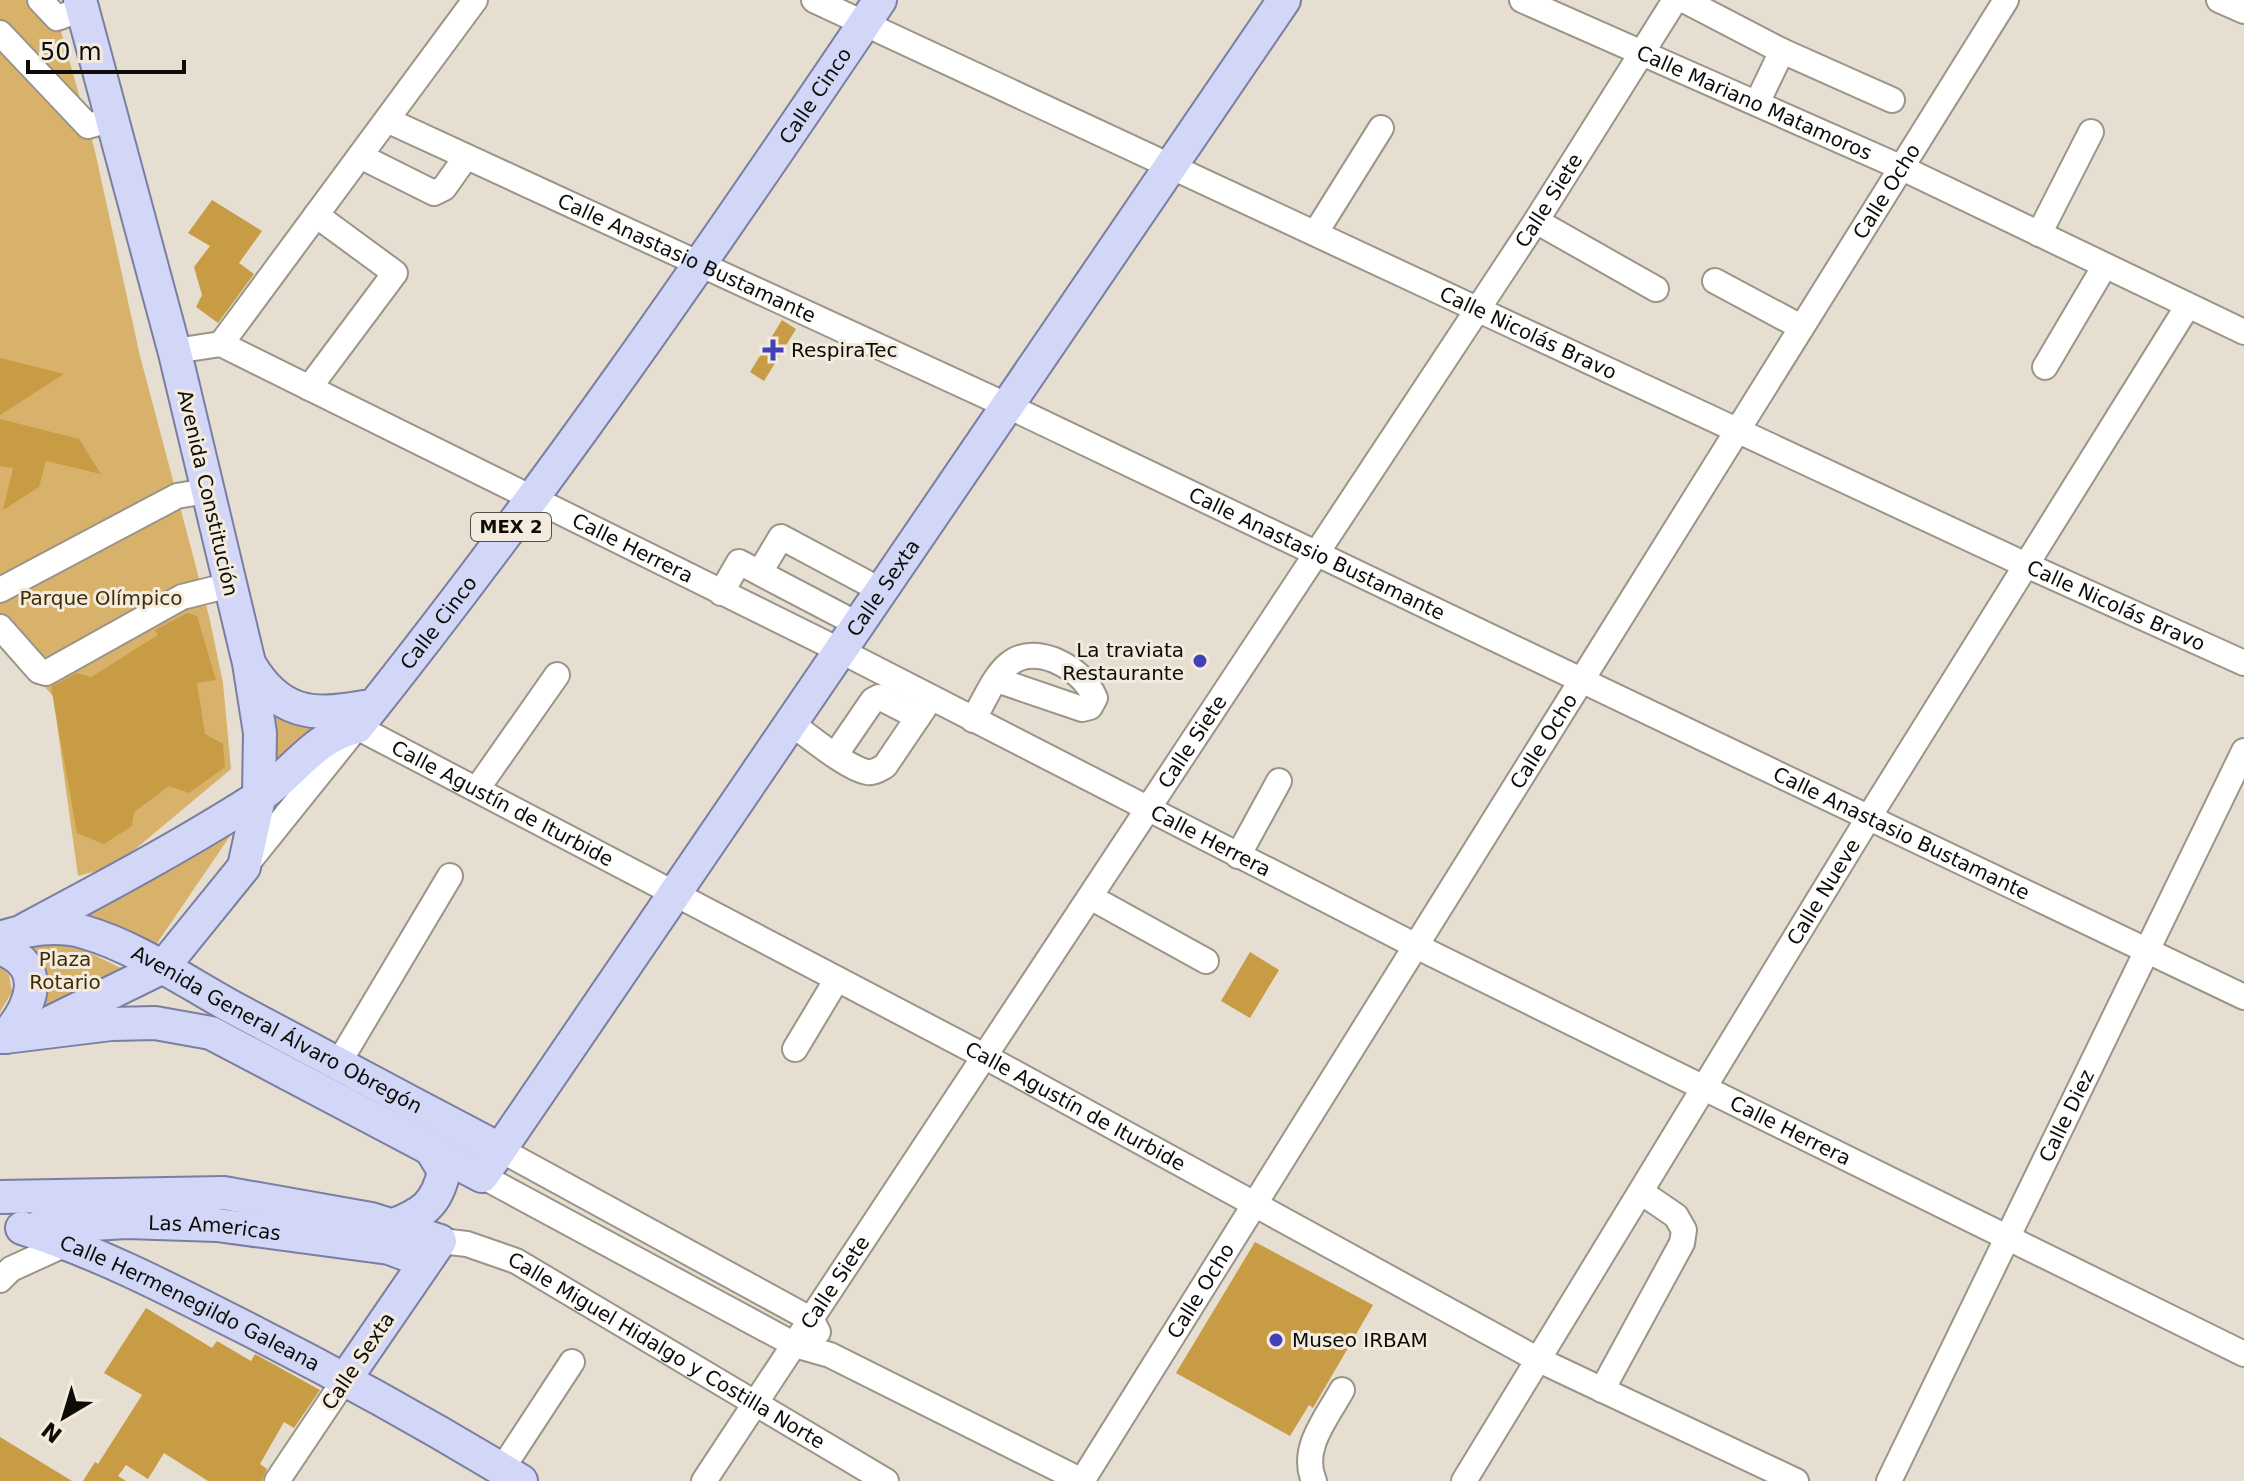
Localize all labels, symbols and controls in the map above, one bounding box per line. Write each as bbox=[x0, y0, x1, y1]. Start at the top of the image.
scale bar bbox=[28, 24, 184, 74]
text: 50 m bbox=[40, 38, 102, 66]
street label: Calle Mariano Matamoros bbox=[1633, 40, 1876, 165]
street label: Calle Cinco bbox=[774, 43, 857, 149]
street label: Calle Ocho bbox=[1848, 139, 1925, 243]
street label: Calle Siete bbox=[1510, 149, 1587, 252]
street label: Calle Anastasio Bustamante bbox=[554, 188, 820, 328]
street label: Calle Nicolás Bravo bbox=[1436, 281, 1621, 385]
place label: RespiraTec bbox=[791, 338, 898, 362]
marker: RespiraTec bbox=[762, 339, 784, 361]
street label: Avenida Constitución bbox=[173, 388, 243, 598]
street label: Calle Anastasio Bustamante bbox=[1185, 482, 1449, 625]
street label: Calle Herrera bbox=[568, 508, 697, 588]
road number: MEX 2 bbox=[471, 513, 551, 541]
street label: Calle Sexta bbox=[841, 535, 925, 641]
street label: Calle Nicolás Bravo bbox=[2023, 555, 2209, 656]
street label: Calle Cinco bbox=[395, 571, 482, 674]
park label: Parque Olímpico bbox=[19, 586, 183, 610]
place label: La traviata Restaurante bbox=[1062, 638, 1184, 685]
marker: La traviata Restaurante bbox=[1191, 652, 1209, 670]
street label: Calle Ocho bbox=[1505, 689, 1582, 793]
street label: Calle Siete bbox=[1153, 690, 1232, 793]
street label: Calle Agustín de Iturbide bbox=[387, 735, 618, 871]
street label: Calle Anastasio Bustamante bbox=[1769, 762, 2034, 905]
street label: Calle Herrera bbox=[1147, 800, 1275, 881]
street label: Calle Nueve bbox=[1782, 834, 1865, 949]
street label: Avenida General Álvaro Obregón bbox=[128, 941, 426, 1118]
park label: Plaza Rotario bbox=[29, 947, 101, 994]
street label: Calle Agustín de Iturbide bbox=[961, 1036, 1190, 1176]
street label: Calle Diez bbox=[2034, 1066, 2099, 1166]
street label: Calle Herrera bbox=[1726, 1091, 1855, 1170]
street label: Las Americas bbox=[148, 1211, 282, 1245]
street label: Calle Hermenegildo Galeana bbox=[56, 1230, 324, 1376]
street label: Calle Siete bbox=[796, 1231, 875, 1334]
street label: Calle Ocho bbox=[1162, 1239, 1239, 1343]
street label: Calle Miguel Hidalgo y Costilla Norte bbox=[505, 1247, 829, 1454]
street label: Calle Sexta bbox=[317, 1308, 399, 1414]
place label: Museo IRBAM bbox=[1292, 1328, 1428, 1352]
marker: Museo IRBAM bbox=[1267, 1331, 1285, 1349]
north arrow bbox=[24, 1377, 104, 1457]
text: N bbox=[37, 1417, 67, 1448]

